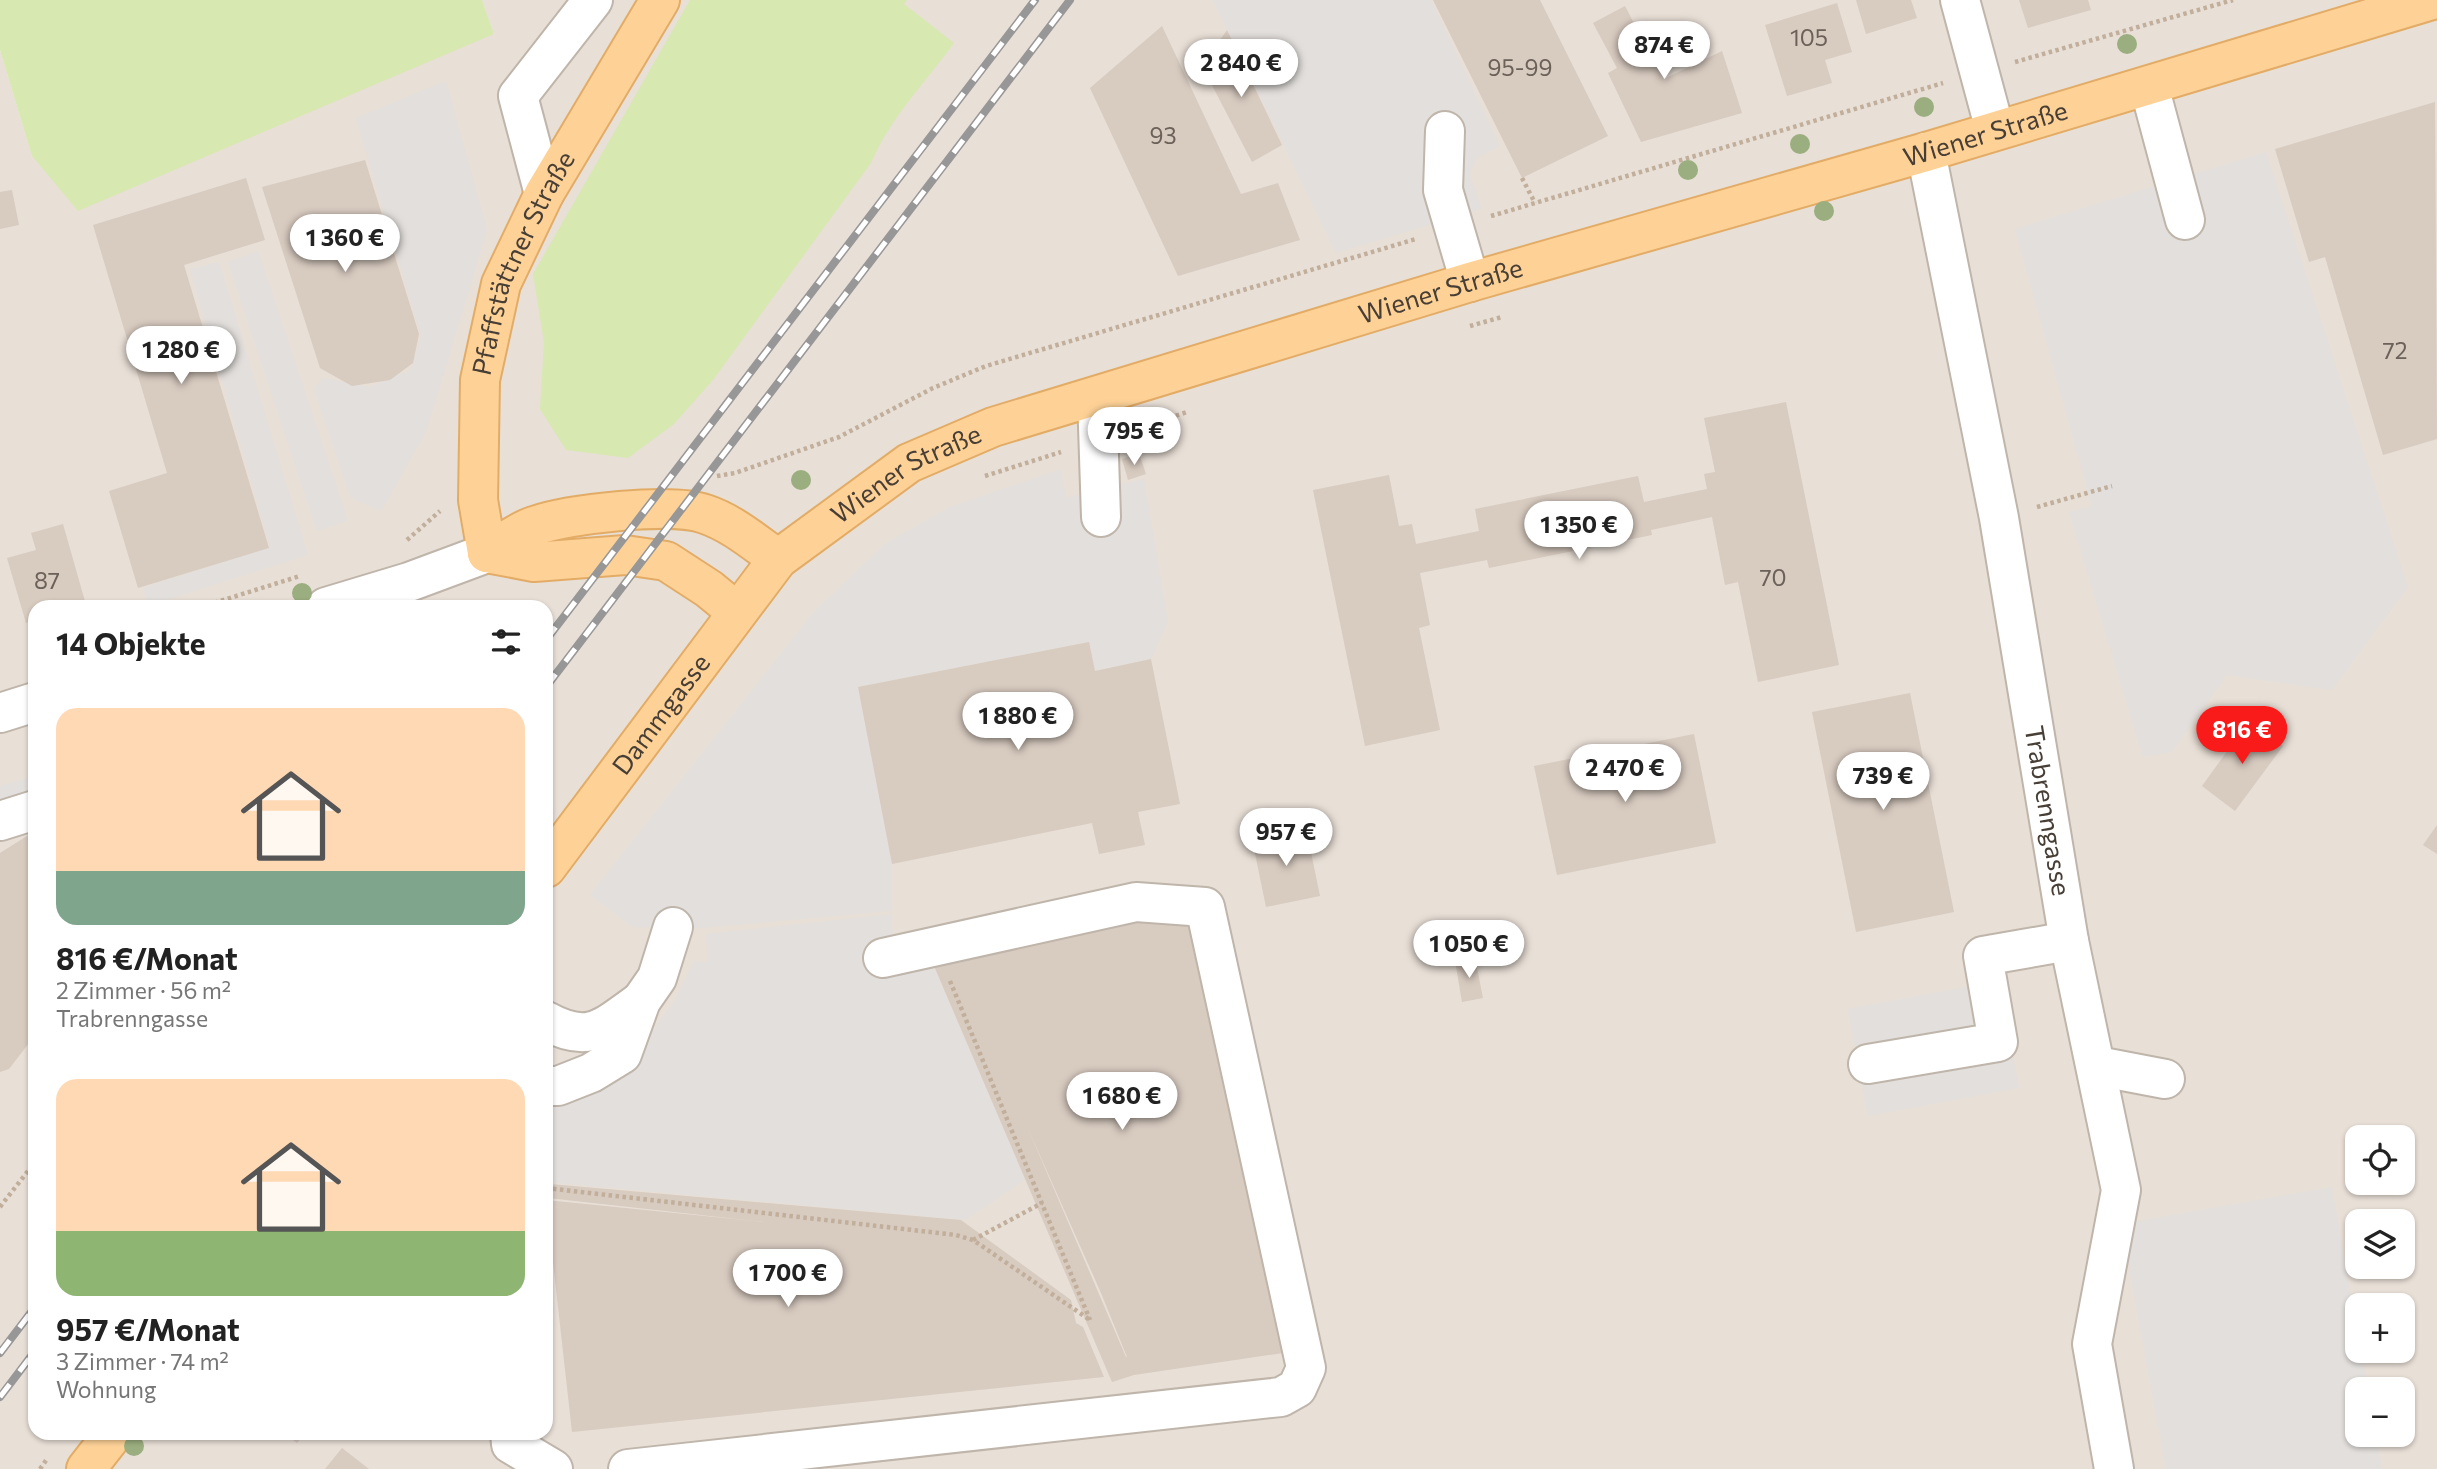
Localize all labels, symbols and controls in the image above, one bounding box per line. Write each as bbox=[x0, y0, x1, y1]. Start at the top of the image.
pin: 874 € bbox=[1615, 22, 1713, 81]
house number: 105 bbox=[1790, 23, 1828, 51]
text: 874 € bbox=[1634, 30, 1694, 58]
pin: 2 840 € bbox=[1176, 40, 1306, 99]
text: 2 840 € bbox=[1200, 48, 1282, 76]
house number: 95-99 bbox=[1488, 53, 1552, 81]
street label: Wiener Straße bbox=[1899, 93, 2071, 172]
house number: 93 bbox=[1149, 121, 1177, 149]
street label: Pfaffstättner Straße bbox=[465, 145, 580, 378]
pin: 1 360 € bbox=[280, 215, 410, 274]
text: 1 360 € bbox=[306, 223, 384, 251]
street label: Wiener Straße bbox=[1354, 251, 1526, 329]
pin: 1 280 € bbox=[116, 326, 246, 386]
text: 1 280 € bbox=[142, 335, 220, 363]
house number: 72 bbox=[2383, 336, 2407, 364]
pin: 795 € bbox=[1085, 407, 1183, 467]
text: 795 € bbox=[1104, 416, 1164, 444]
street label: Wiener Straße bbox=[824, 417, 985, 529]
pin: 1 350 € bbox=[1514, 502, 1644, 561]
text: 1 350 € bbox=[1540, 510, 1618, 538]
house number: 70 bbox=[1759, 563, 1787, 591]
house number: 87 bbox=[34, 566, 60, 594]
icon: filters bbox=[487, 623, 525, 661]
text: 14 Objekte bbox=[56, 624, 206, 661]
street label: Dammgasse bbox=[605, 647, 715, 780]
pin: 1 880 € bbox=[953, 692, 1083, 752]
text: 1 880 € bbox=[978, 701, 1058, 729]
pin: 816 € bbox=[2193, 706, 2291, 766]
text: 816 € bbox=[2212, 715, 2272, 743]
street label: Trabrenngasse bbox=[2020, 723, 2078, 898]
pin: 2 470 € bbox=[1560, 744, 1690, 804]
pin: 739 € bbox=[1834, 752, 1932, 812]
icon: home bbox=[228, 753, 354, 879]
text: 2 470 € bbox=[1585, 753, 1665, 781]
text: 739 € bbox=[1853, 761, 1913, 789]
pin: 957 € bbox=[1237, 808, 1335, 868]
text: 957 € bbox=[1256, 817, 1316, 845]
pin: 1 050 € bbox=[1404, 920, 1534, 980]
text: 1 050 € bbox=[1429, 929, 1509, 957]
text: 816 €/Monat bbox=[56, 939, 238, 976]
text: 2 Zimmer · 56 m² bbox=[56, 976, 231, 1004]
text: Trabrenngasse bbox=[56, 1004, 208, 1032]
pin: 1 680 € bbox=[1057, 1072, 1187, 1132]
text: 1 680 € bbox=[1082, 1081, 1162, 1109]
icon: home bbox=[228, 1124, 354, 1250]
map controls bbox=[2345, 1125, 2415, 1447]
button: locate bbox=[2345, 1125, 2415, 1195]
button: layers bbox=[2345, 1209, 2415, 1279]
pin: 1 700 € bbox=[723, 1250, 853, 1309]
text: 1 700 € bbox=[749, 1258, 827, 1286]
button: + bbox=[2345, 1293, 2415, 1363]
text: 957 €/Monat bbox=[56, 1310, 240, 1347]
text: 3 Zimmer · 74 m² bbox=[56, 1347, 229, 1375]
text: Wohnung bbox=[56, 1375, 156, 1403]
button: − bbox=[2345, 1377, 2415, 1447]

